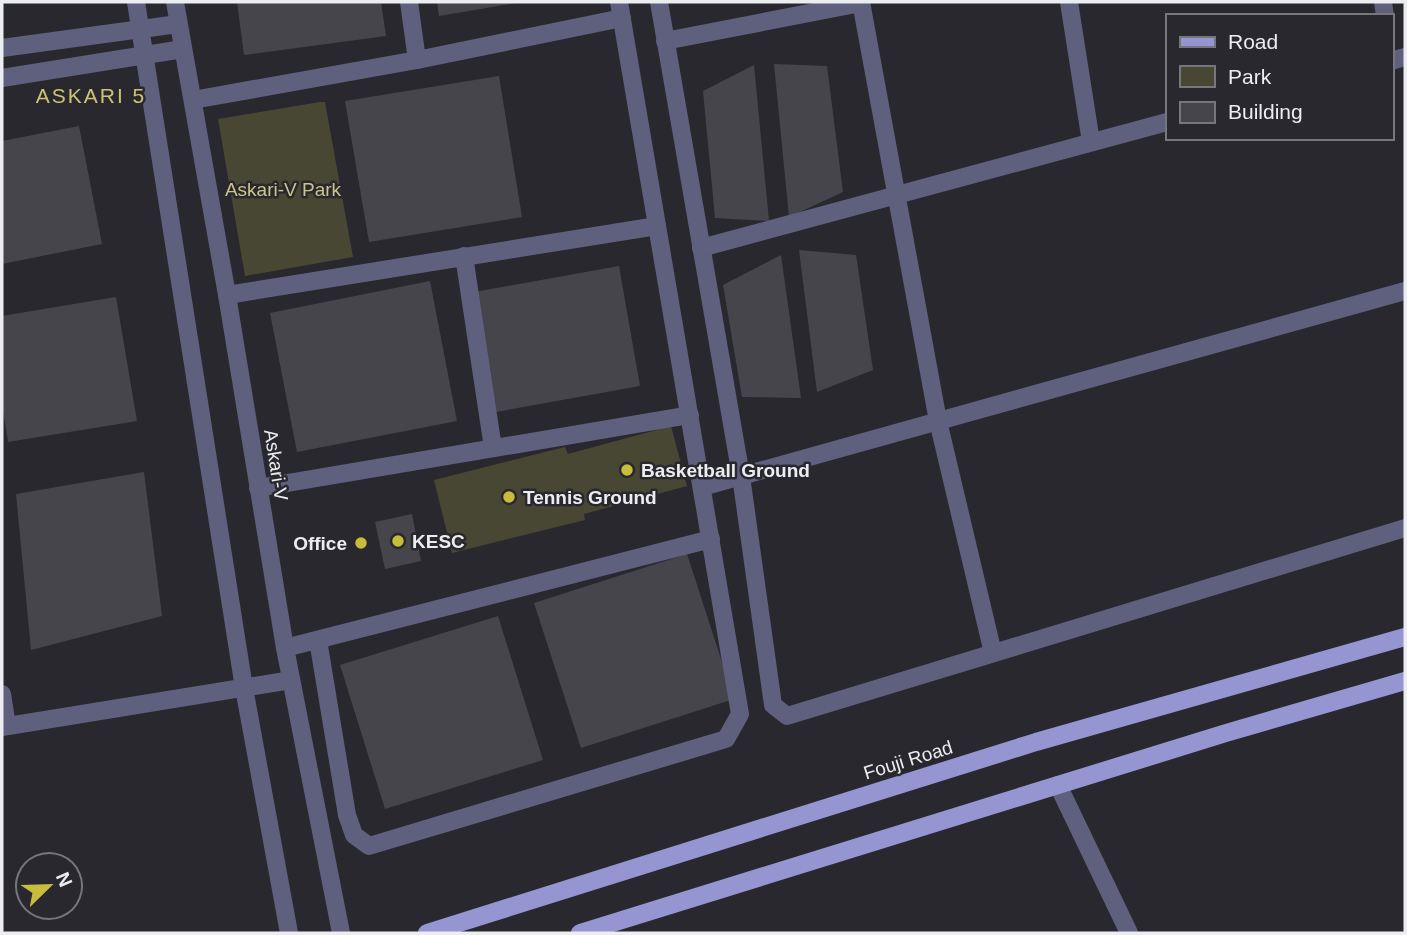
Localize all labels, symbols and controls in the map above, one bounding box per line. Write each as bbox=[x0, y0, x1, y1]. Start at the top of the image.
legend bbox=[1166, 14, 1393, 140]
text: Road bbox=[1228, 30, 1278, 53]
text: Park bbox=[1228, 65, 1272, 88]
district label: ASKARI 5 bbox=[36, 84, 146, 107]
text: Building bbox=[1228, 100, 1303, 123]
park label: Askari-V Park bbox=[225, 179, 342, 200]
street label: Askari-V bbox=[260, 428, 292, 502]
place label: Basketball Ground bbox=[641, 460, 810, 481]
marker: Basketball Ground bbox=[619, 462, 635, 478]
place label: Tennis Ground bbox=[523, 487, 657, 508]
marker: Tennis Ground bbox=[501, 489, 517, 505]
place label: KESC bbox=[412, 531, 465, 552]
place label: Office bbox=[293, 533, 347, 554]
marker: KESC bbox=[390, 533, 406, 549]
marker: Office bbox=[353, 535, 369, 551]
street label: Fouji Road bbox=[861, 737, 955, 783]
north arrow bbox=[14, 851, 84, 921]
text: N bbox=[52, 869, 77, 890]

